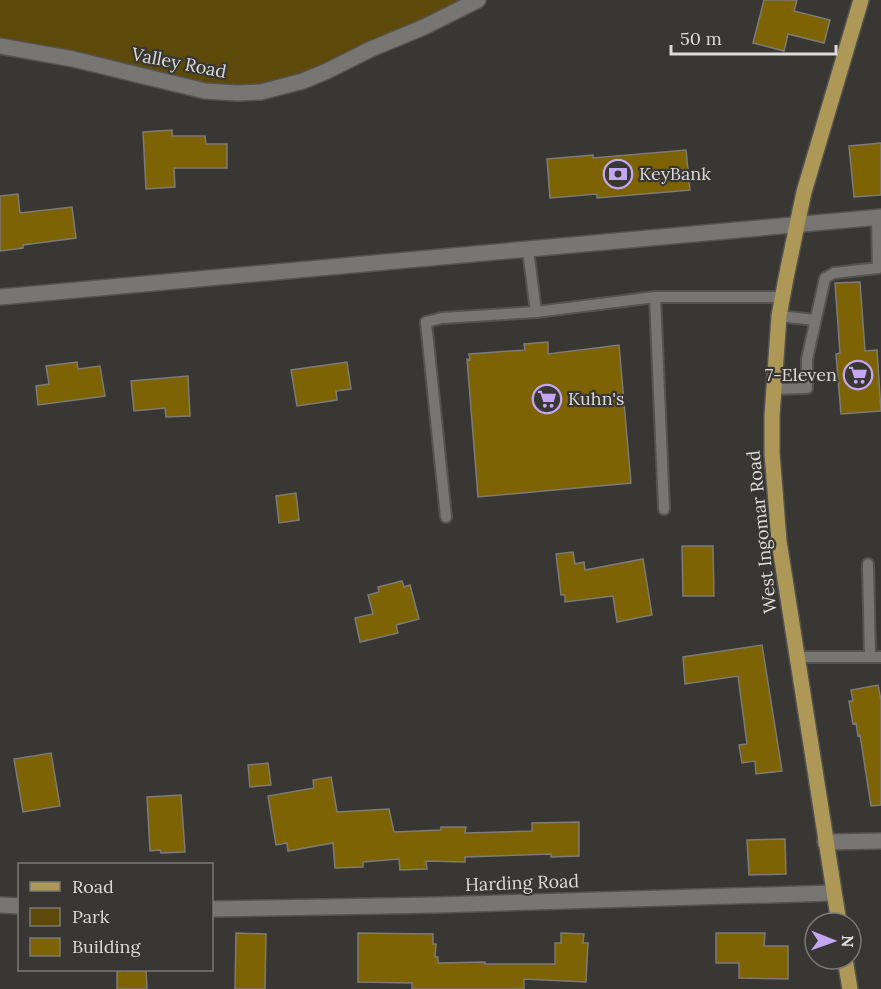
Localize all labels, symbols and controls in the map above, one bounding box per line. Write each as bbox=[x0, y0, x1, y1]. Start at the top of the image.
scale bar bbox=[671, 18, 836, 56]
text: 50 m bbox=[680, 27, 722, 50]
street label: Valley Road bbox=[129, 42, 229, 83]
bank icon: KeyBank bbox=[602, 158, 634, 190]
place label: KeyBank bbox=[639, 162, 711, 185]
supermarket icon: 7-Eleven bbox=[842, 359, 874, 391]
place label: 7-Eleven bbox=[765, 363, 837, 386]
supermarket icon: Kuhn's bbox=[531, 383, 563, 415]
place label: Kuhn's bbox=[568, 387, 624, 410]
street label: West Ingomar Road bbox=[741, 449, 782, 615]
legend bbox=[18, 863, 213, 971]
street label: Harding Road bbox=[465, 869, 580, 896]
text: Road bbox=[72, 875, 114, 898]
text: Park bbox=[72, 905, 110, 928]
north arrow bbox=[803, 911, 863, 971]
text: Building bbox=[72, 935, 142, 958]
text: N bbox=[838, 935, 858, 948]

